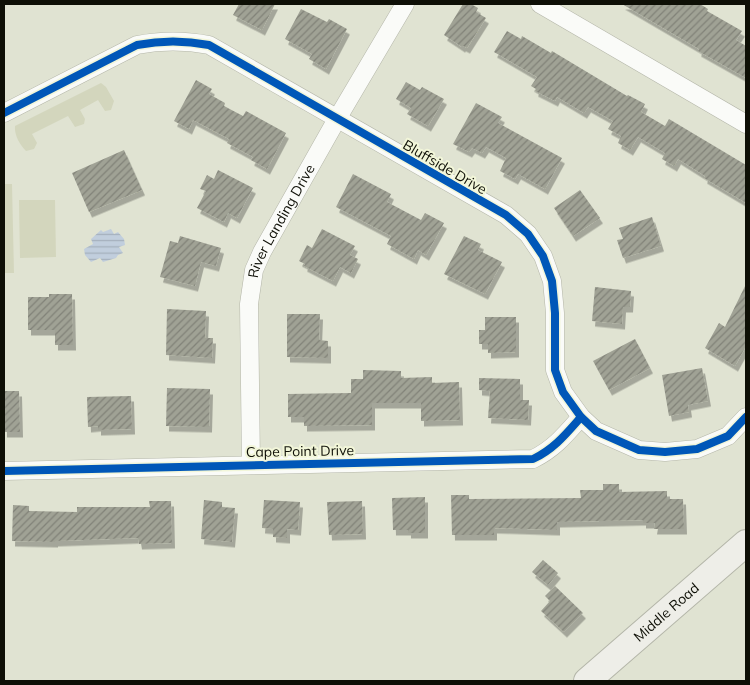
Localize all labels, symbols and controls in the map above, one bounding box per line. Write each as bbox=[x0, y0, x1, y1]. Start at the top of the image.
street label: Bluffside Drive bbox=[400, 136, 490, 198]
street label: River Landing Drive bbox=[244, 161, 319, 279]
street label: Cape Point Drive bbox=[246, 441, 354, 461]
street label: Middle Road bbox=[630, 579, 703, 646]

